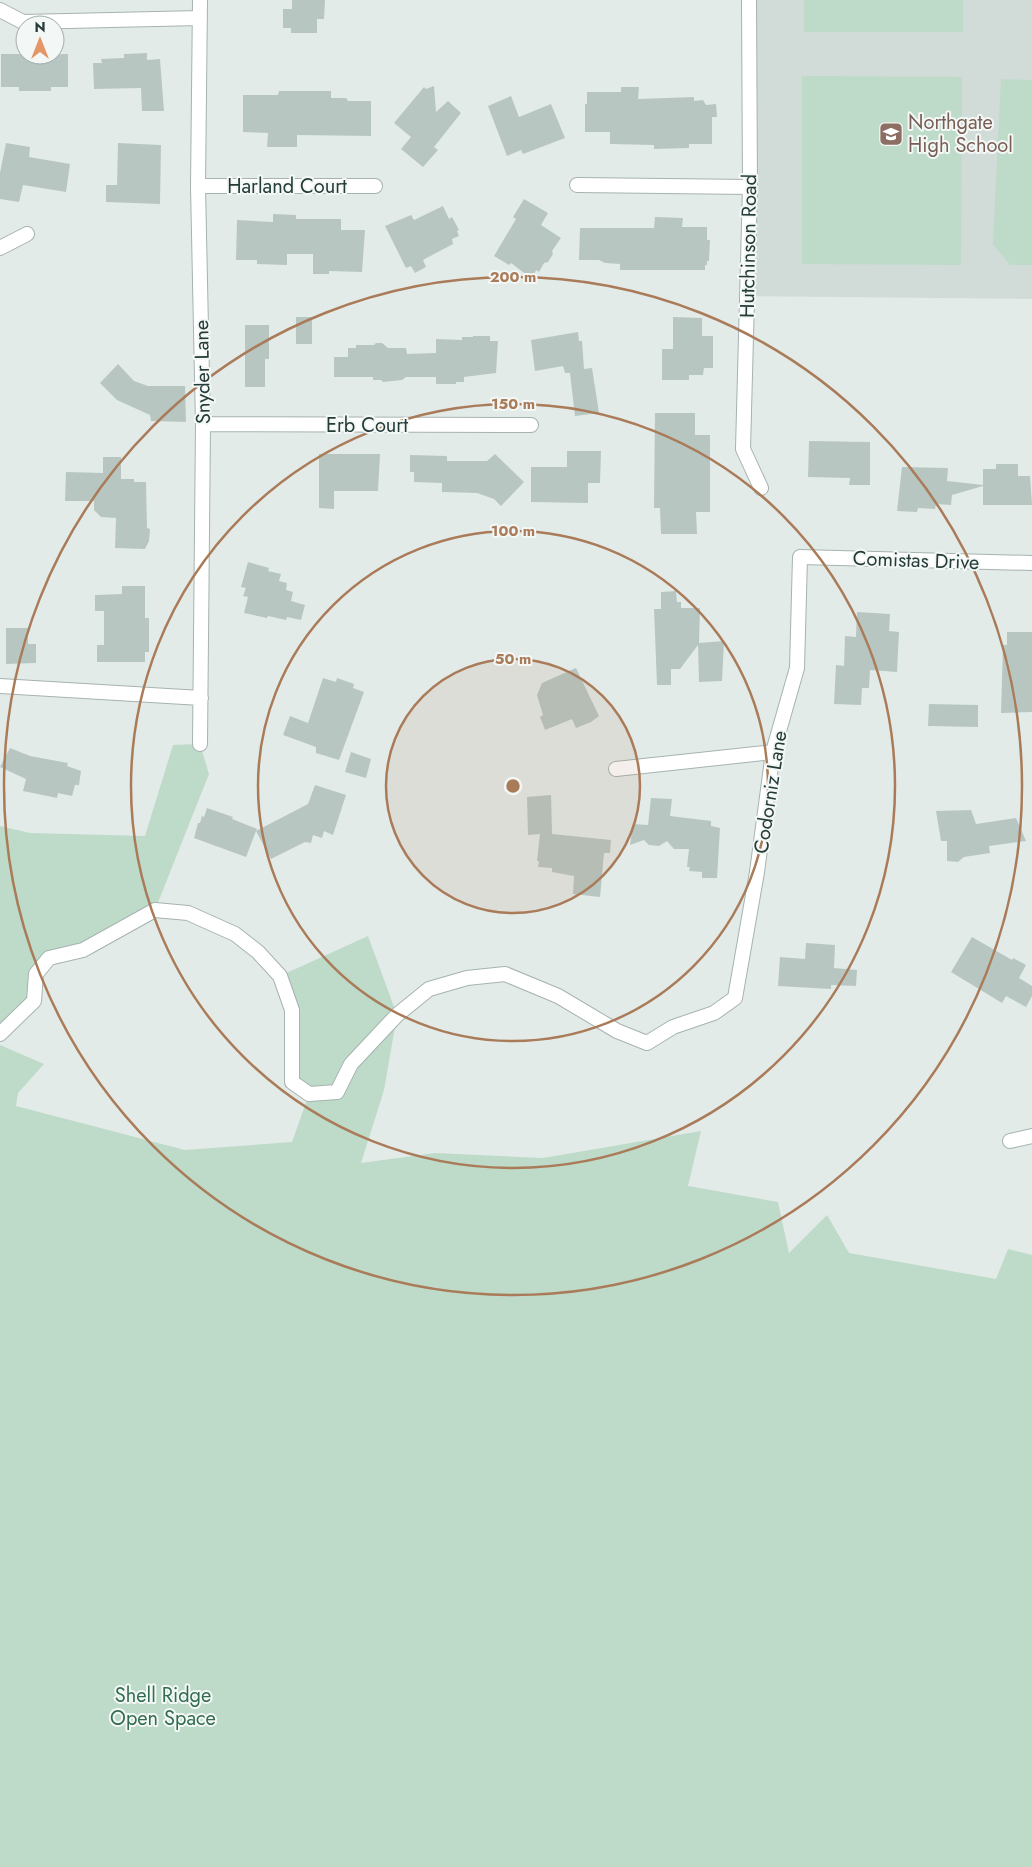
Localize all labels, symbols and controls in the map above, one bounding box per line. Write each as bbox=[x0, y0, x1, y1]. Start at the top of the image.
north arrow bbox=[15, 15, 65, 65]
text: N bbox=[34, 17, 46, 37]
place label: Northgate High School bbox=[908, 108, 1013, 160]
school or university icon: Northgate High School bbox=[878, 121, 904, 147]
street label: Harland Court bbox=[227, 172, 347, 201]
street label: Hutchinson Road bbox=[733, 174, 764, 318]
text: 200 m bbox=[490, 266, 536, 288]
street label: Snyder Lane bbox=[187, 320, 218, 424]
text: 150 m bbox=[491, 393, 535, 415]
street label: Erb Court bbox=[326, 411, 408, 440]
text: 100 m bbox=[491, 520, 535, 542]
street label: Comistas Drive bbox=[852, 544, 980, 577]
text: 50 m bbox=[495, 648, 531, 670]
street label: Codorniz Lane bbox=[746, 729, 795, 856]
centre of rings bbox=[504, 777, 522, 795]
park label: Shell Ridge Open Space bbox=[110, 1681, 216, 1733]

